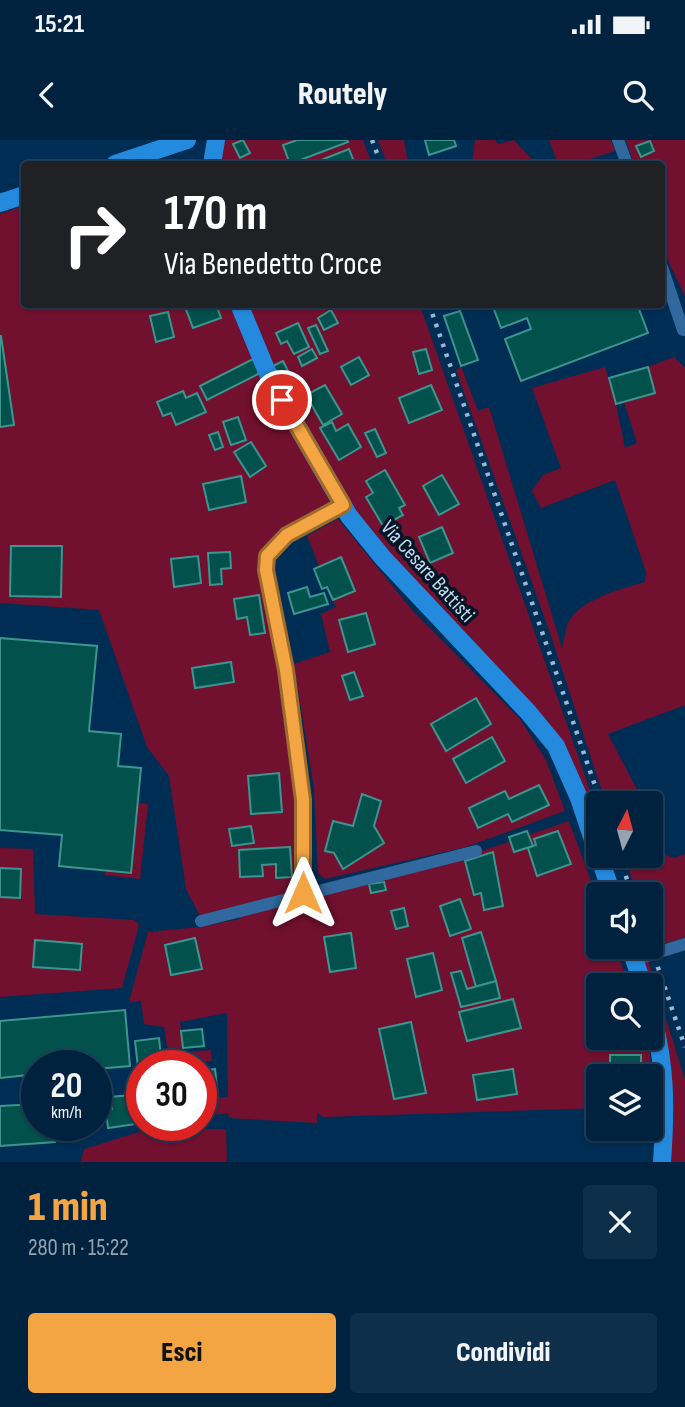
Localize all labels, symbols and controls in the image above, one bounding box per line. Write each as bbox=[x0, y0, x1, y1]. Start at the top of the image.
text: 15:21 bbox=[35, 9, 84, 40]
text: Routely bbox=[298, 75, 387, 114]
icon: back bbox=[28, 76, 66, 114]
icon: search bbox=[619, 76, 657, 114]
text: 170 m bbox=[164, 185, 268, 244]
icon: right bbox=[49, 189, 140, 280]
text: Via Benedetto Croce bbox=[164, 245, 382, 284]
pin bbox=[252, 370, 312, 430]
icon: arrive bbox=[263, 381, 301, 419]
street label: Via Cesare Battisti bbox=[375, 515, 480, 627]
north arrow bbox=[586, 791, 663, 868]
map controls bbox=[586, 791, 663, 1141]
position arrow bbox=[266, 856, 340, 930]
button: sound bbox=[586, 882, 663, 959]
button: search bbox=[586, 973, 663, 1050]
speed limit sign: 30 bbox=[126, 1050, 217, 1141]
button: layers bbox=[586, 1064, 663, 1141]
text: 20 bbox=[51, 1065, 83, 1108]
text: km/h bbox=[51, 1102, 82, 1123]
text: 1 min bbox=[28, 1182, 108, 1233]
button: close bbox=[583, 1185, 657, 1259]
text: 280 m · 15:22 bbox=[28, 1234, 129, 1262]
button: Esci bbox=[28, 1313, 336, 1393]
button: Condividi bbox=[350, 1313, 657, 1393]

